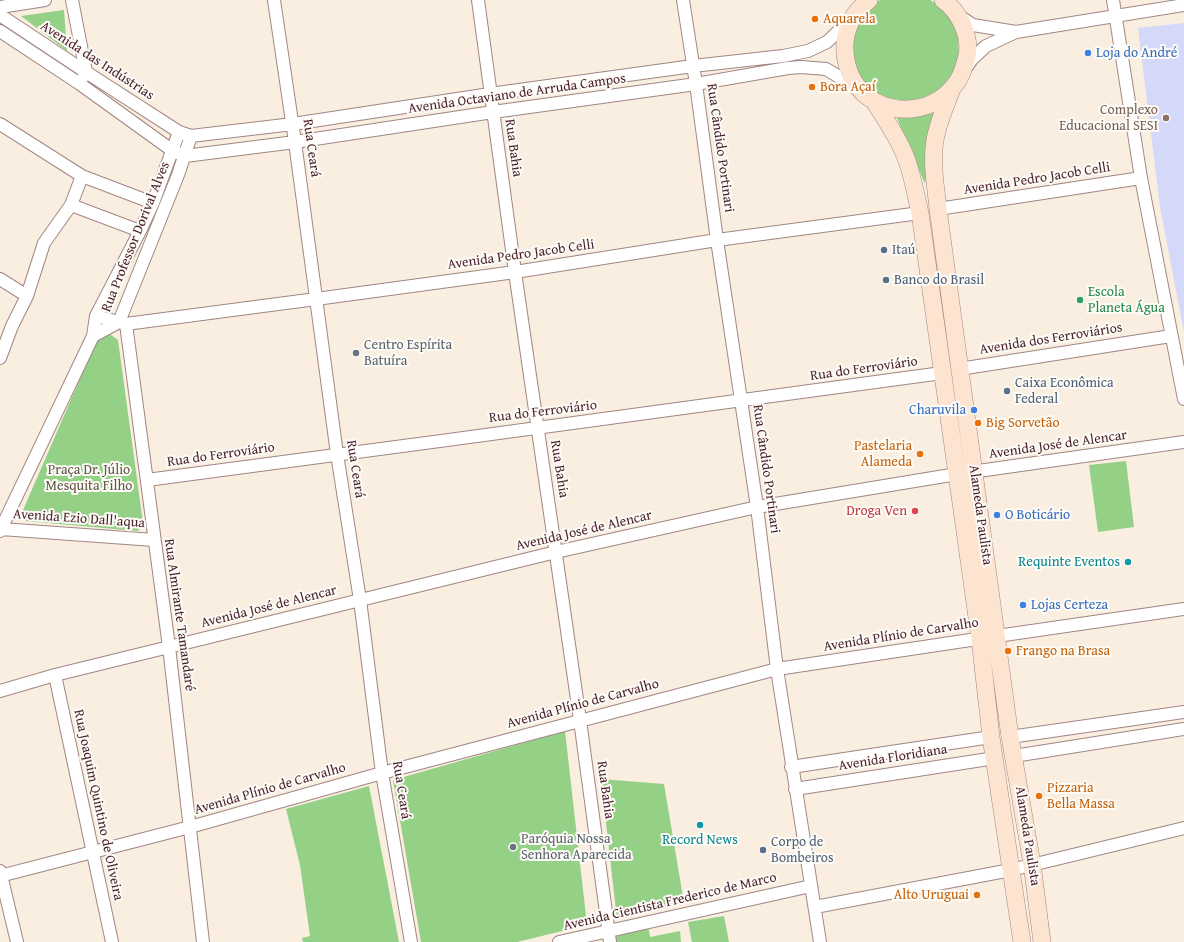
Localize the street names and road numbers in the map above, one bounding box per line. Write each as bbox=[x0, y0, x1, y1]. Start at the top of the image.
street label: Avenida das Indústrias bbox=[37, 18, 157, 104]
street label: Avenida Octaviano de Arruda Campos bbox=[407, 70, 627, 118]
street label: Rua Cândido Portinari bbox=[703, 82, 737, 214]
street label: Rua Ceará bbox=[299, 118, 323, 178]
street label: Rua Bahia bbox=[501, 118, 525, 178]
street label: Rua Professor Dorival Alves bbox=[98, 159, 174, 315]
street label: Avenida Pedro Jacob Celli bbox=[963, 159, 1111, 199]
street label: Avenida Pedro Jacob Celli bbox=[447, 236, 595, 274]
street label: Avenida dos Ferroviários bbox=[978, 319, 1124, 359]
street label: Rua do Ferroviário bbox=[809, 353, 919, 385]
street label: Rua do Ferroviário bbox=[488, 397, 598, 427]
street label: Rua Cândido Portinari bbox=[749, 403, 783, 535]
street label: Avenida José de Alencar bbox=[988, 427, 1128, 463]
street label: Rua do Ferroviário bbox=[166, 439, 276, 471]
street label: Rua Ceará bbox=[342, 439, 368, 499]
street label: Rua Bahia bbox=[546, 439, 572, 499]
street label: Alameda Paulista bbox=[965, 464, 995, 566]
street label: Avenida Ezio Dall'aqua bbox=[13, 506, 145, 532]
street label: Avenida José de Alencar bbox=[514, 507, 654, 555]
street label: Rua Almirante Tamandaré bbox=[160, 538, 198, 692]
street label: Avenida José de Alencar bbox=[199, 582, 339, 632]
street label: Avenida Plínio de Carvalho bbox=[822, 614, 980, 656]
street label: Avenida Plínio de Carvalho bbox=[505, 676, 661, 732]
street label: Rua Joaquim Quintino de Oliveira bbox=[70, 708, 126, 902]
street label: Avenida Floridiana bbox=[837, 741, 949, 775]
street label: Avenida Plínio de Carvalho bbox=[192, 759, 348, 819]
street label: Rua Ceará bbox=[388, 760, 414, 820]
street label: Rua Bahia bbox=[593, 760, 617, 820]
street label: Alameda Paulista bbox=[1011, 785, 1043, 887]
street label: Avenida Cientista Frederico de Marco bbox=[562, 869, 778, 935]

